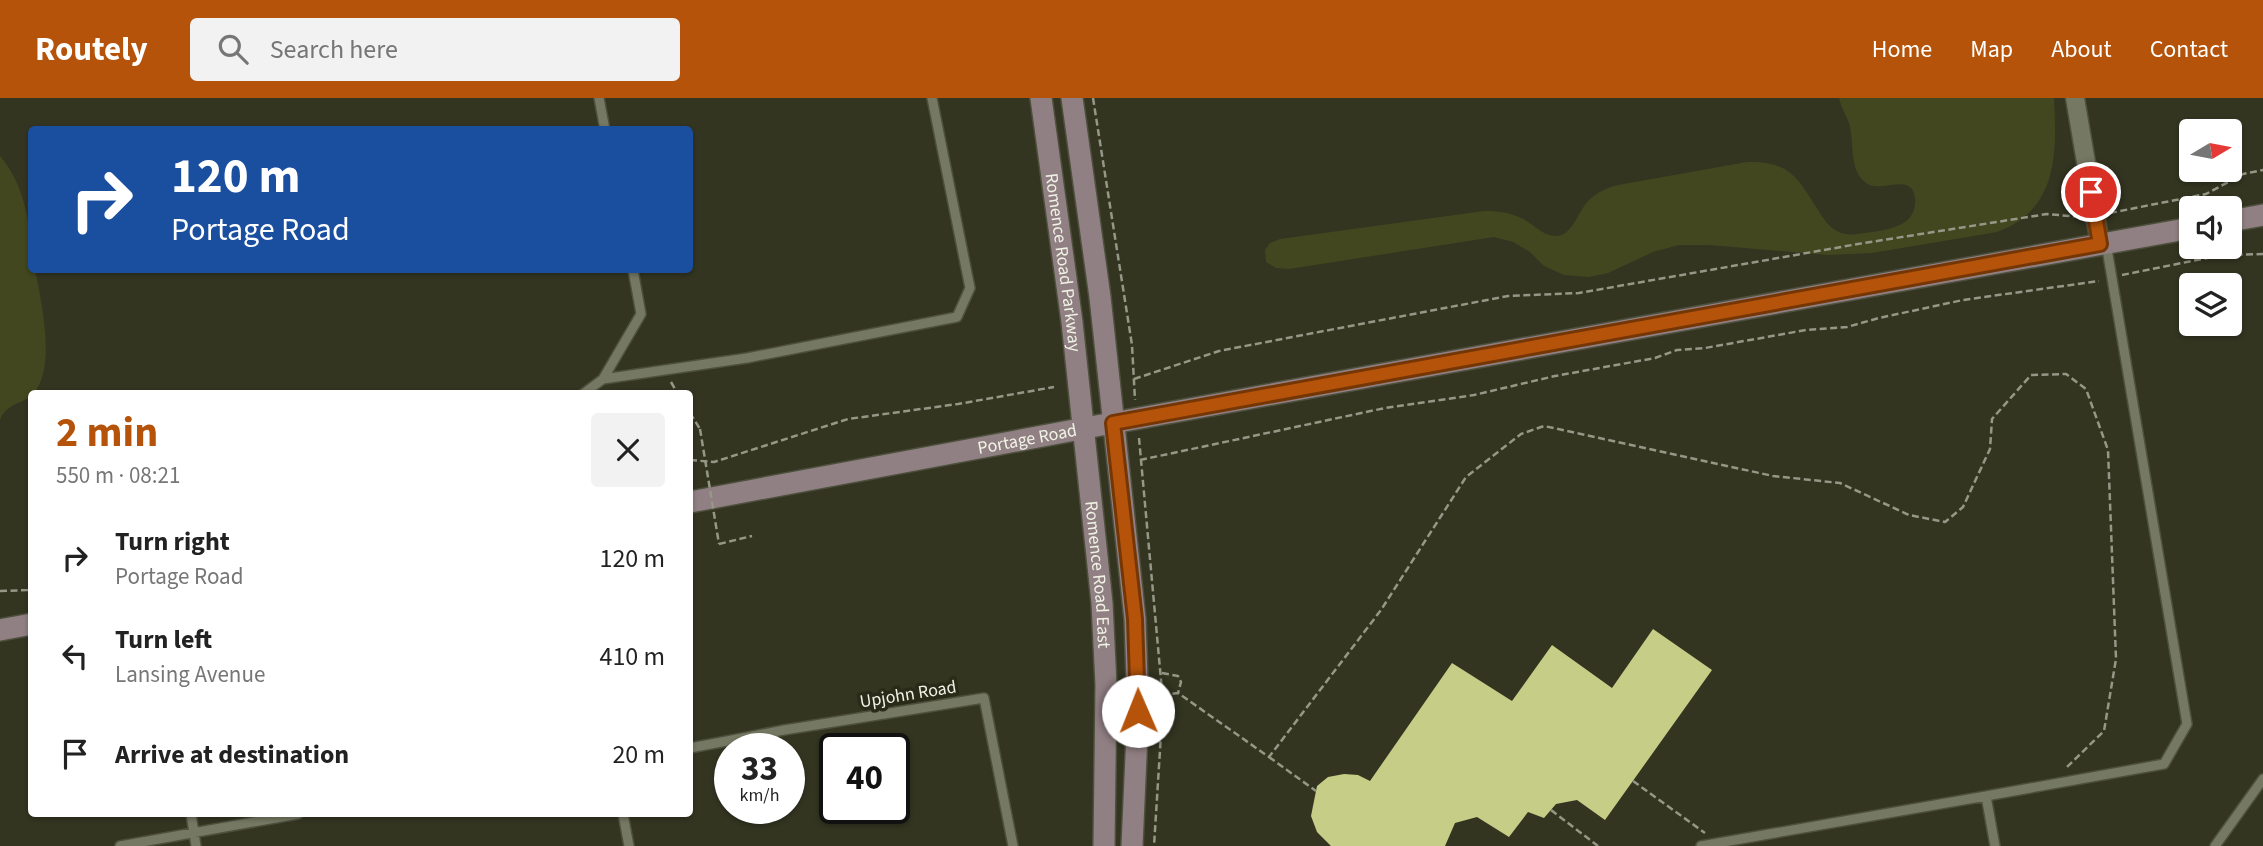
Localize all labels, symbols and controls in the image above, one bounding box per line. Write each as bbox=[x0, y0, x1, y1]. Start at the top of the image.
search box bbox=[190, 18, 680, 81]
text: Routely bbox=[35, 26, 148, 73]
icon: search bbox=[214, 30, 252, 68]
text: Search here bbox=[270, 31, 398, 68]
text: Home bbox=[1872, 32, 1932, 67]
text: Map bbox=[1970, 32, 2013, 67]
text: About bbox=[2051, 32, 2112, 67]
text: Contact bbox=[2150, 32, 2228, 67]
north arrow bbox=[2179, 119, 2242, 182]
map controls bbox=[2179, 119, 2242, 336]
text: 120 m bbox=[171, 142, 300, 212]
icon: right bbox=[56, 154, 147, 245]
pin bbox=[2061, 162, 2121, 222]
street label: Romence Road Parkway bbox=[1039, 172, 1087, 354]
icon: arrive bbox=[2072, 173, 2110, 211]
button: sound bbox=[2179, 196, 2242, 259]
text: Portage Road bbox=[171, 207, 350, 253]
button: layers bbox=[2179, 273, 2242, 336]
text: 2 min bbox=[56, 403, 158, 463]
button: close bbox=[591, 413, 665, 487]
street label: Portage Road bbox=[975, 418, 1079, 461]
text: 550 m · 08:21 bbox=[56, 459, 180, 492]
street label: Romence Road East bbox=[1078, 500, 1116, 649]
text: Turn right bbox=[115, 523, 230, 560]
icon: right bbox=[56, 539, 94, 577]
text: 120 m bbox=[599, 540, 665, 577]
text: Portage Road bbox=[115, 560, 243, 593]
text: Turn left bbox=[115, 621, 212, 658]
icon: left bbox=[56, 637, 94, 675]
text: 410 m bbox=[599, 638, 665, 675]
text: Lansing Avenue bbox=[115, 658, 265, 691]
position arrow bbox=[1101, 674, 1175, 748]
street label: Upjohn Road bbox=[858, 675, 958, 714]
speed limit sign: 40 bbox=[819, 733, 910, 824]
icon: arrive bbox=[56, 735, 94, 773]
text: Arrive at destination bbox=[115, 736, 349, 773]
text: 20 m bbox=[612, 736, 665, 773]
text: 33 bbox=[741, 744, 778, 794]
text: km/h bbox=[740, 783, 779, 808]

